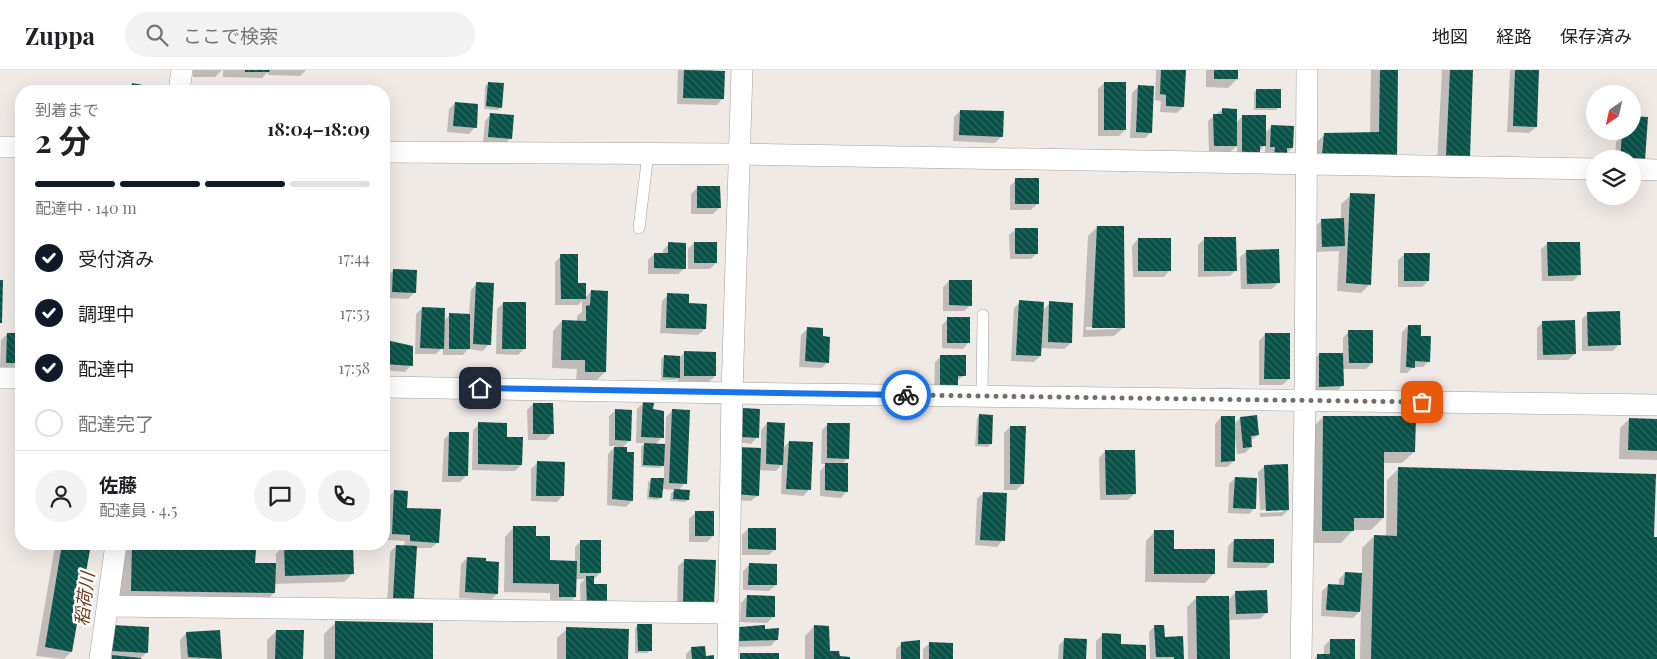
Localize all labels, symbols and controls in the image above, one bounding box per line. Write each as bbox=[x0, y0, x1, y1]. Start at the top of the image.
search box bbox=[125, 12, 475, 57]
text: Zuppa bbox=[25, 19, 95, 51]
icon: search bbox=[143, 21, 171, 49]
text: ここで検索 bbox=[183, 22, 278, 48]
text: 地図 bbox=[1432, 24, 1468, 48]
text: 経路 bbox=[1496, 24, 1532, 48]
text: 保存済み bbox=[1560, 24, 1632, 48]
north arrow bbox=[1586, 85, 1641, 140]
map controls bbox=[1586, 85, 1641, 205]
text: 到着まで bbox=[35, 99, 99, 120]
text: 18:04–18:09 bbox=[267, 115, 370, 141]
text: 2 分 bbox=[35, 118, 91, 161]
button: layers bbox=[1586, 150, 1641, 205]
text: 配達中 · 140 m bbox=[35, 197, 137, 218]
icon: check bbox=[35, 244, 63, 272]
text: 受付済み bbox=[78, 245, 154, 271]
text: 17:44 bbox=[338, 247, 370, 268]
icon: check bbox=[35, 299, 63, 327]
text: 調理中 bbox=[78, 300, 135, 326]
text: 17:53 bbox=[339, 302, 370, 323]
icon: check bbox=[35, 354, 63, 382]
text: 配達中 bbox=[78, 355, 135, 381]
text: 17:58 bbox=[338, 357, 370, 378]
pin bbox=[459, 367, 501, 409]
courier bbox=[881, 370, 931, 420]
icon: home bbox=[466, 374, 494, 402]
icon: bike bbox=[892, 381, 920, 409]
pin bbox=[1401, 381, 1443, 423]
icon: bag bbox=[1408, 388, 1436, 416]
text: 配達完了 bbox=[78, 410, 154, 436]
button: person bbox=[35, 470, 87, 522]
button: chat bbox=[254, 470, 306, 522]
button: phone bbox=[318, 470, 370, 522]
text: 佐藤 bbox=[99, 471, 137, 497]
text: 配達員 · 4.5 bbox=[99, 499, 177, 520]
water label: 稻荷川 bbox=[69, 569, 99, 627]

